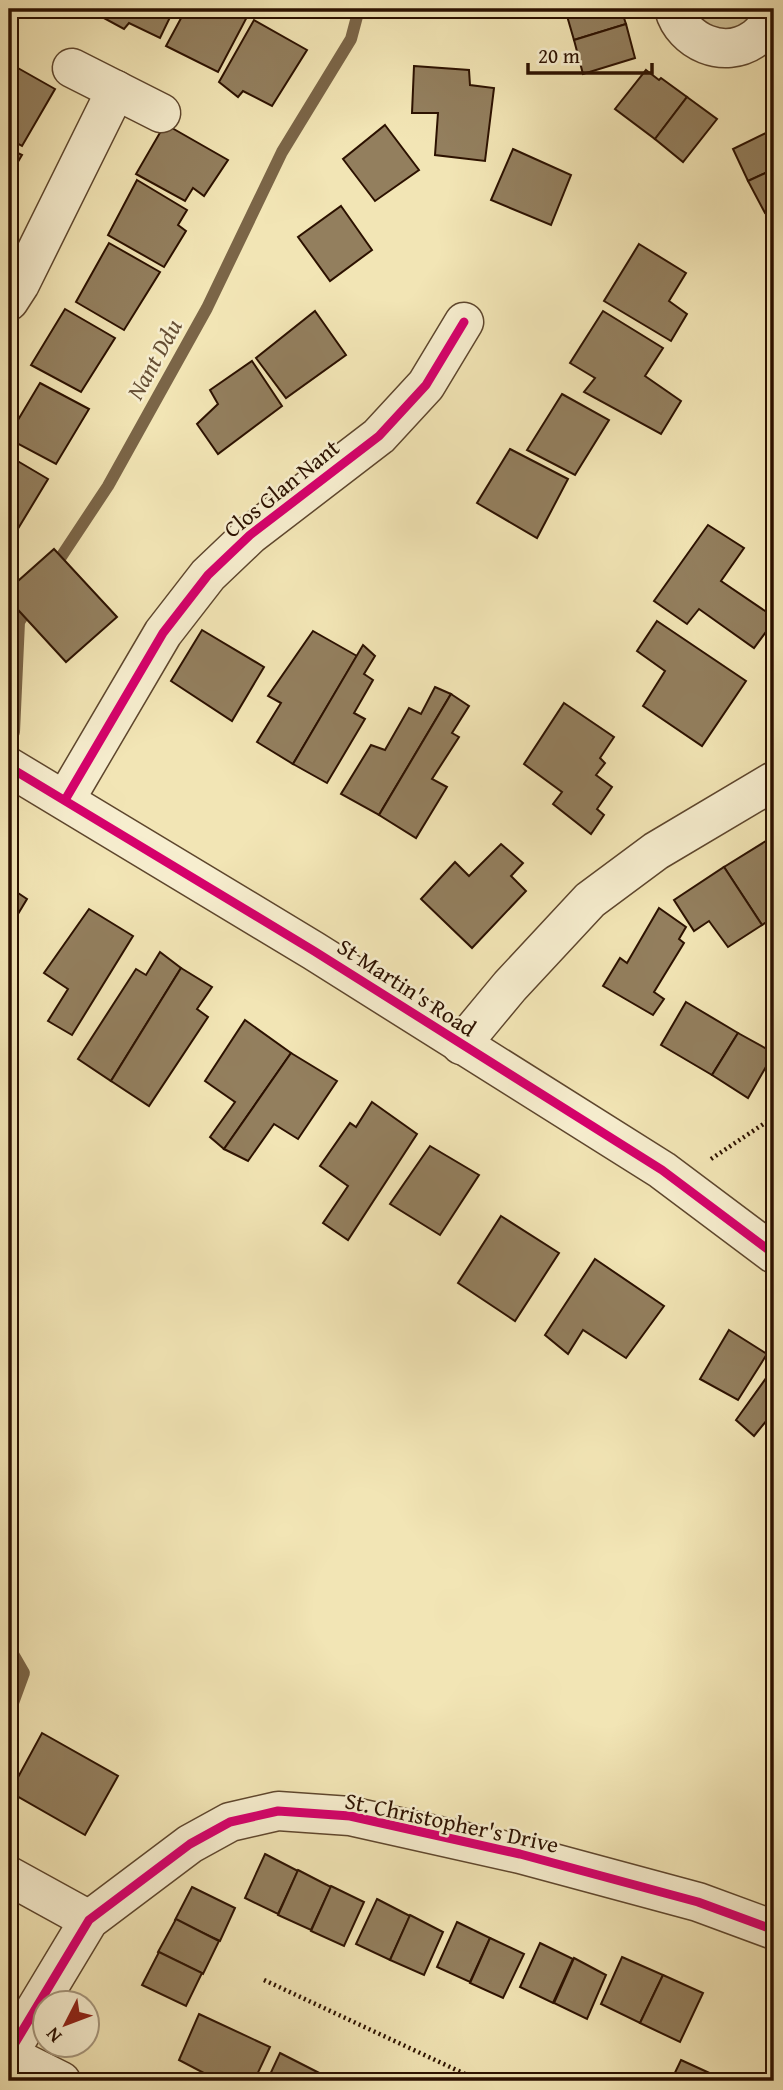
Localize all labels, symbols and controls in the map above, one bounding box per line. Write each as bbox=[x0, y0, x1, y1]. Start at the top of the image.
scale bar bbox=[528, 32, 652, 76]
text: 20 m bbox=[538, 40, 580, 71]
water label: Nant Ddu bbox=[117, 312, 191, 407]
street label: Clos Glan Nant bbox=[216, 431, 346, 545]
street label: St Martin's Road bbox=[331, 930, 483, 1045]
street label: St. Christopher's Drive bbox=[342, 1783, 562, 1861]
north arrow bbox=[32, 1988, 102, 2058]
text: N bbox=[39, 2021, 68, 2049]

